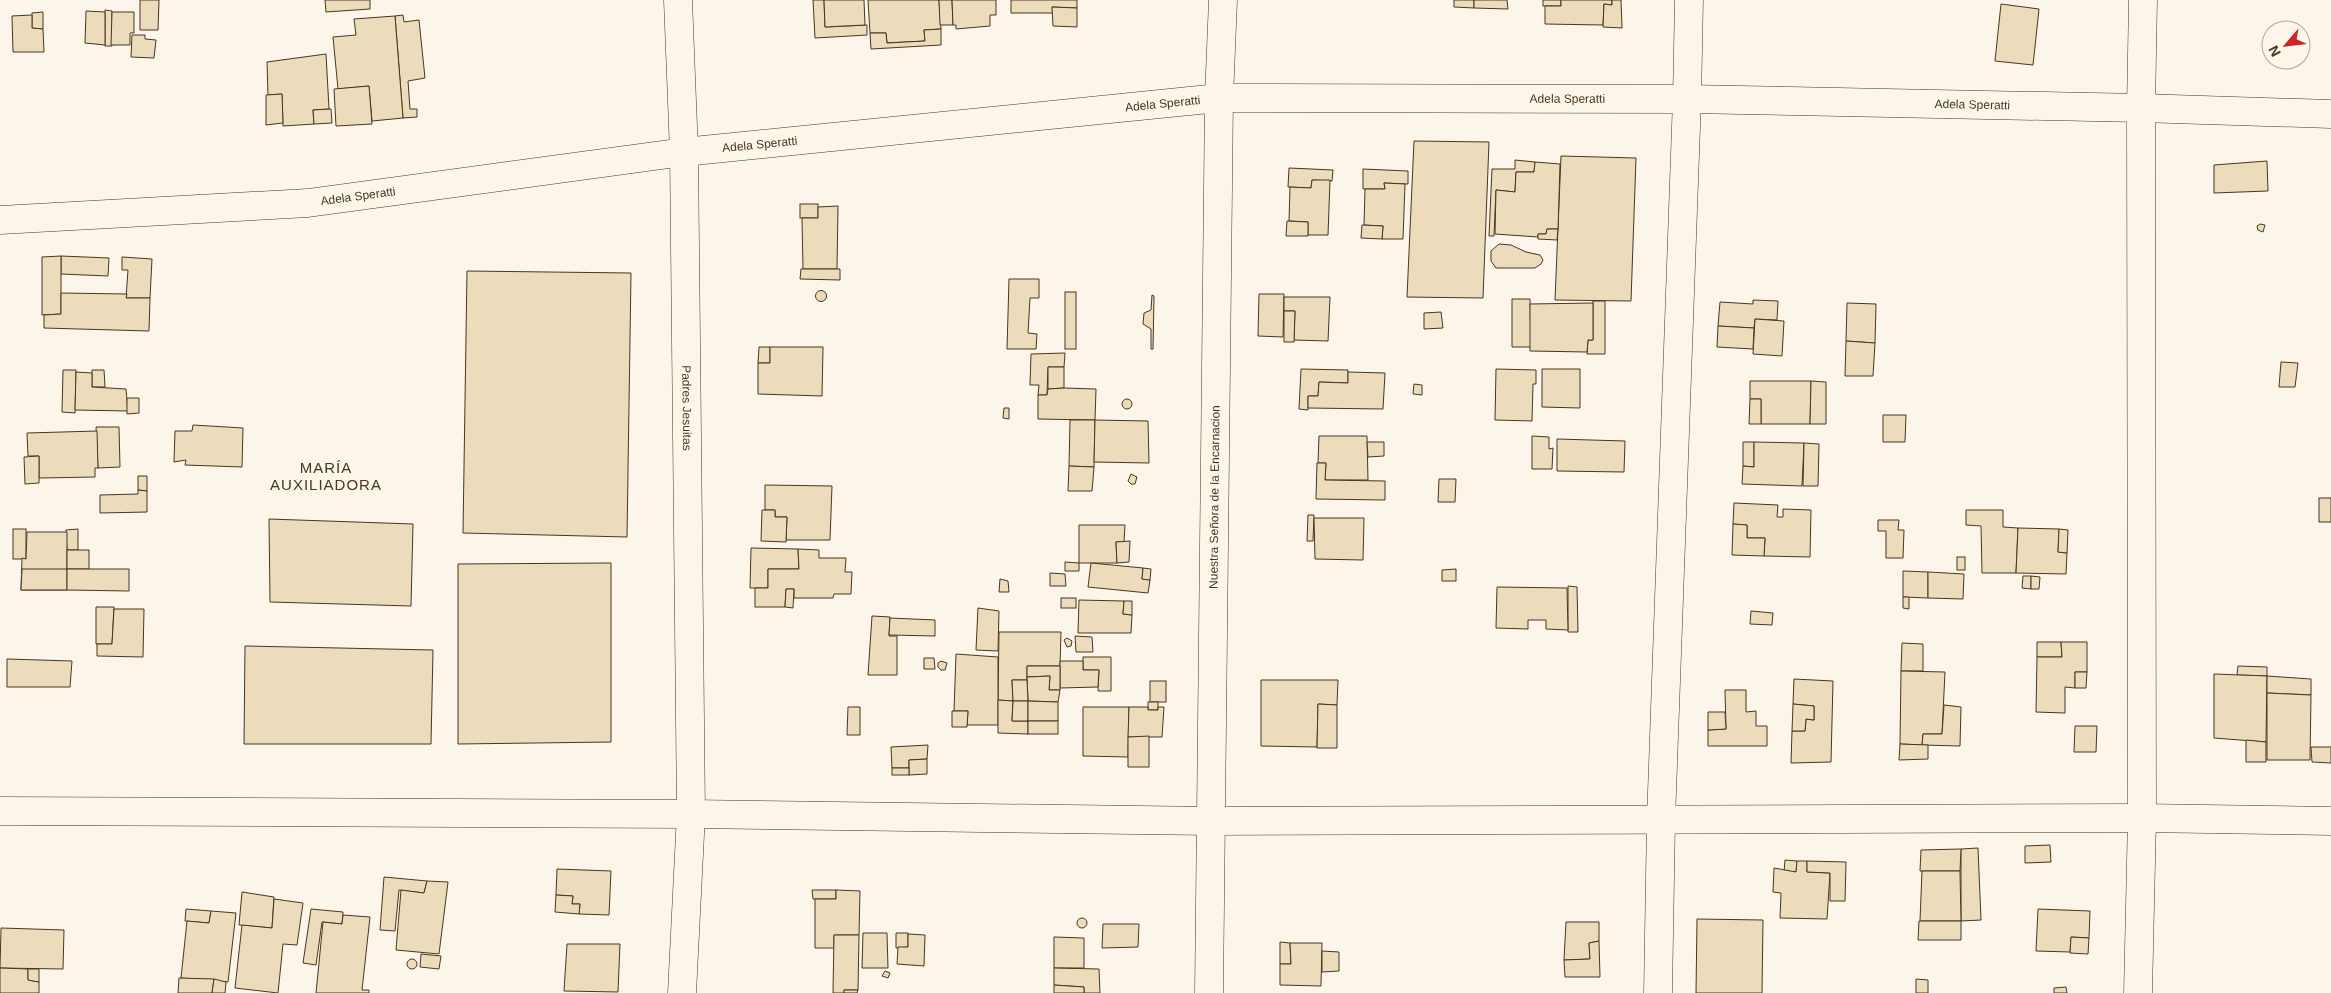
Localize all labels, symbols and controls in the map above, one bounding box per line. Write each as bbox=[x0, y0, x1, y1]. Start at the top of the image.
north arrow bbox=[2261, 20, 2311, 70]
text: N bbox=[2265, 43, 2284, 59]
street label: Adela Speratti bbox=[1530, 92, 1605, 106]
street label: Adela Speratti bbox=[1124, 93, 1201, 114]
street label: Adela Speratti bbox=[1934, 97, 2010, 112]
street label: Adela Speratti bbox=[721, 134, 798, 155]
street label: Adela Speratti bbox=[320, 184, 396, 208]
street label: Padres Jesuitas bbox=[679, 365, 694, 451]
street label: Nuestra Señora de la Encarnacion bbox=[1207, 405, 1223, 589]
district label: MARÍA AUXILIADORA bbox=[270, 459, 382, 493]

